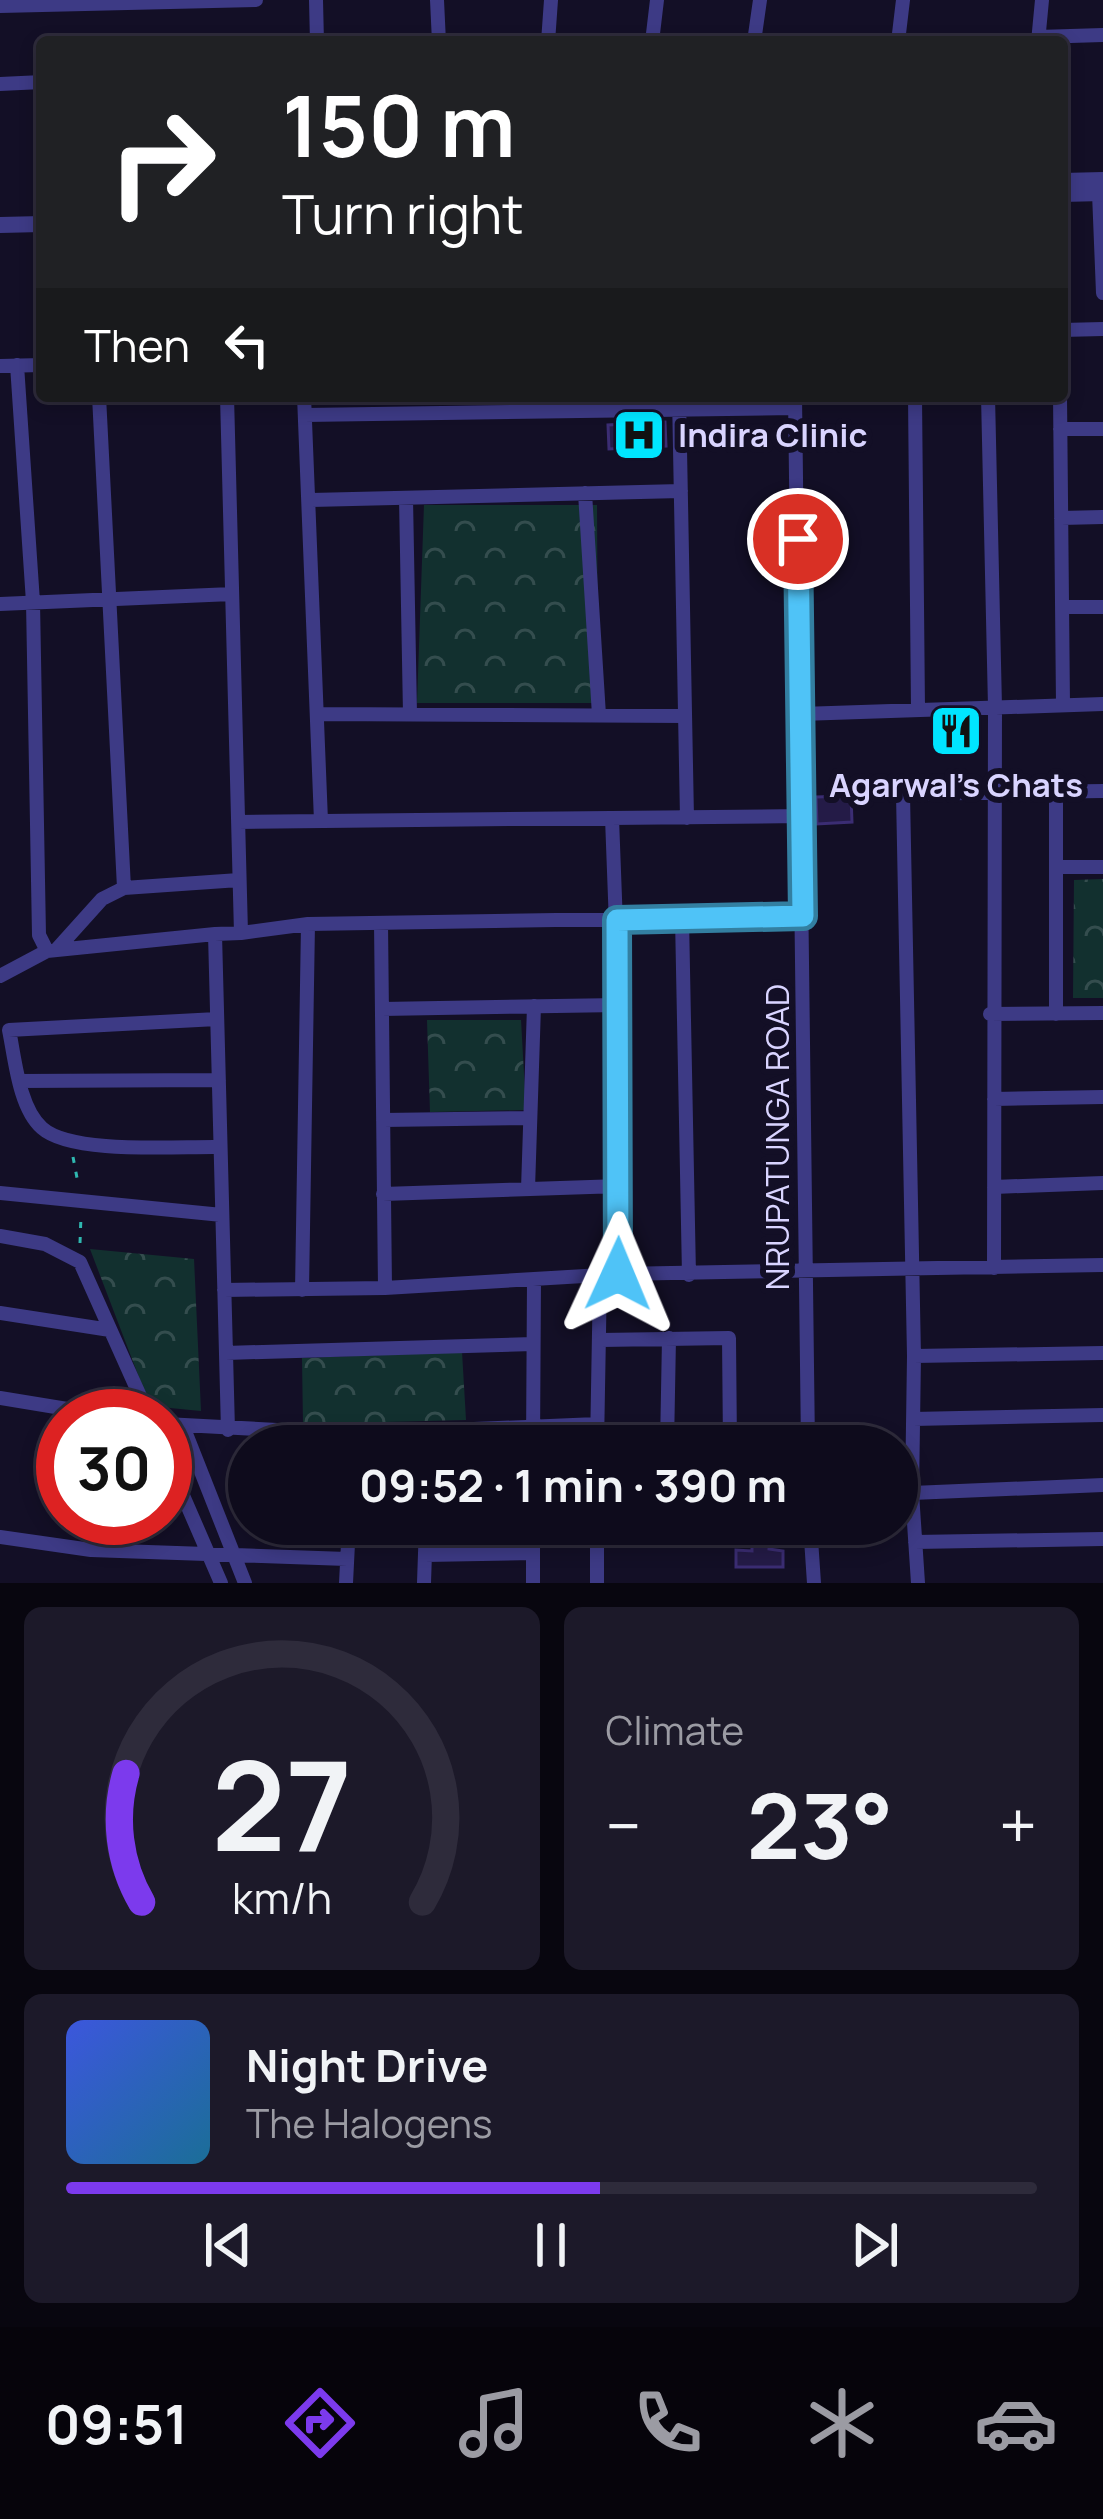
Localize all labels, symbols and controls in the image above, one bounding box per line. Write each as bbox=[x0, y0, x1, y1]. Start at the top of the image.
text: 150 m bbox=[282, 67, 516, 182]
icon: right bbox=[84, 84, 240, 240]
text: Turn right bbox=[282, 176, 524, 250]
icon: left bbox=[214, 312, 280, 378]
text: Then bbox=[84, 314, 190, 376]
hospital icon: Indira Clinic bbox=[611, 407, 667, 463]
place label: Indira Clinic bbox=[678, 412, 867, 457]
pin bbox=[747, 488, 849, 590]
icon: arrive bbox=[765, 506, 831, 572]
restaurant icon: Agarwal's Chats bbox=[928, 703, 984, 759]
place label: Agarwal's Chats bbox=[829, 762, 1083, 807]
street label: NRUPATUNGA ROAD bbox=[754, 984, 799, 1290]
position arrow bbox=[555, 1211, 681, 1337]
speed limit sign: 30 bbox=[36, 1389, 192, 1545]
text: 09:52 · 1 min · 390 m bbox=[359, 1454, 787, 1516]
text: Climate bbox=[606, 1703, 744, 1757]
text: 27 bbox=[211, 1718, 352, 1888]
text: 23° bbox=[747, 1763, 893, 1886]
text: − bbox=[606, 1780, 641, 1870]
text: + bbox=[999, 1780, 1037, 1870]
text: km/h bbox=[232, 1867, 332, 1926]
text: Night Drive bbox=[246, 2034, 488, 2096]
text: The Halogens bbox=[246, 2096, 493, 2150]
icon: previous bbox=[195, 2212, 261, 2278]
icon: pause bbox=[518, 2212, 584, 2278]
icon: next bbox=[842, 2212, 908, 2278]
icon: directions bbox=[278, 2381, 362, 2465]
icon: music bbox=[452, 2381, 536, 2465]
icon: phone bbox=[626, 2381, 710, 2465]
icon: climate bbox=[800, 2381, 884, 2465]
icon: car bbox=[974, 2381, 1058, 2465]
text: 09:51 bbox=[45, 2386, 188, 2460]

